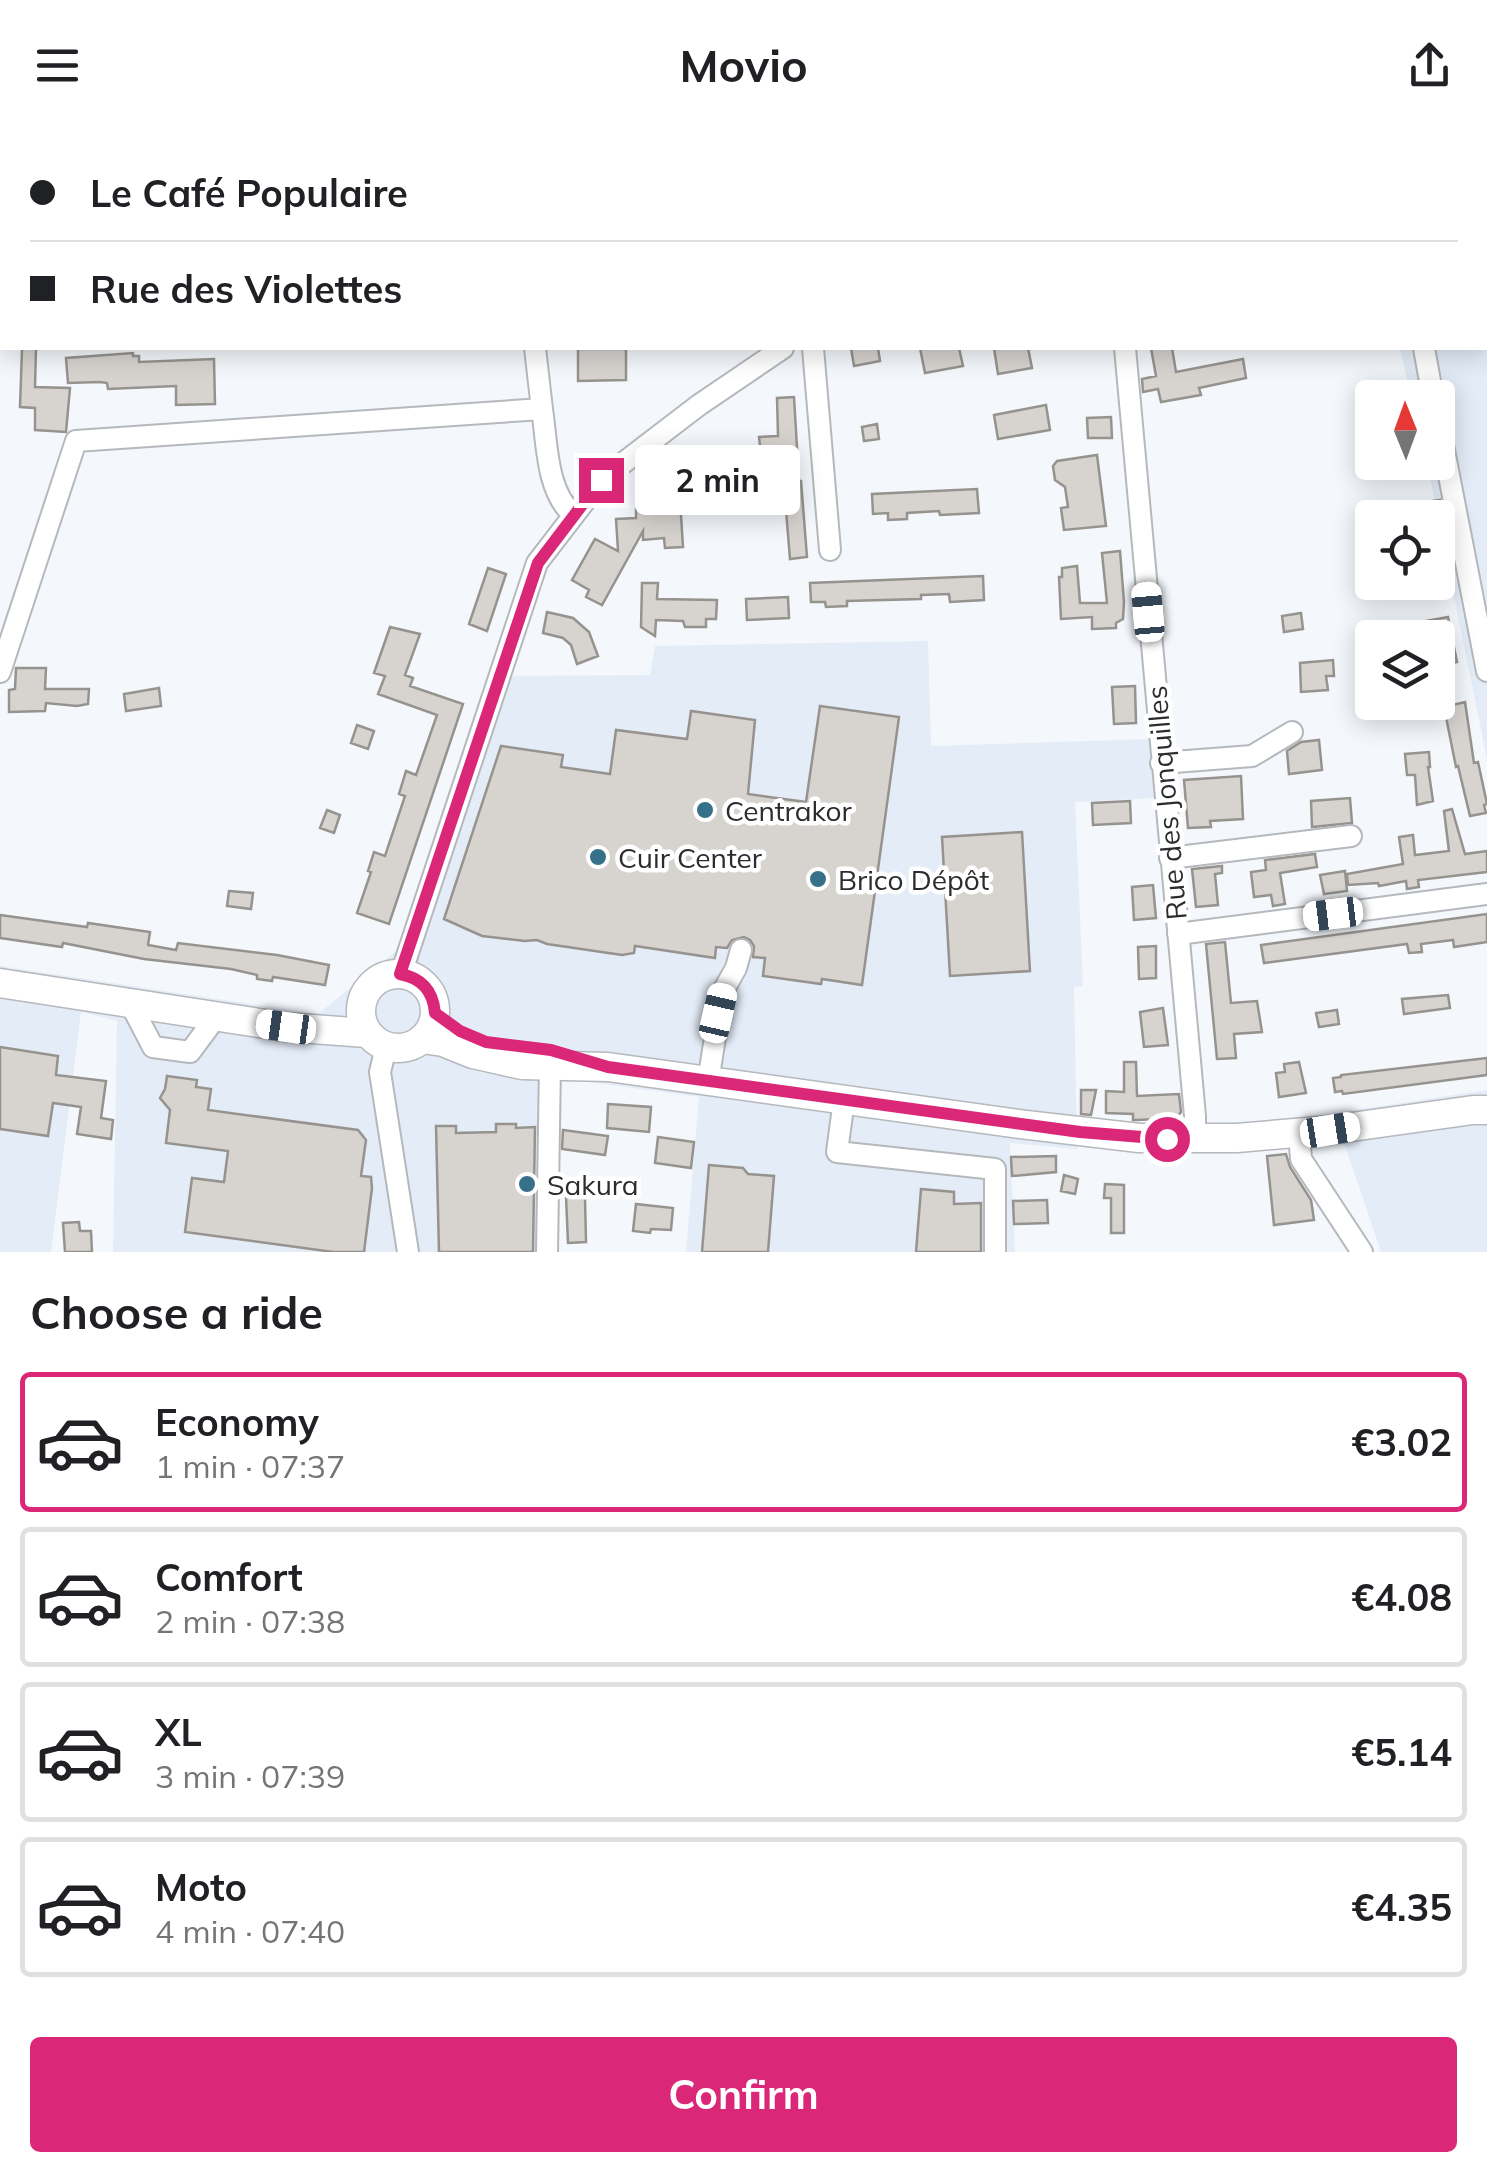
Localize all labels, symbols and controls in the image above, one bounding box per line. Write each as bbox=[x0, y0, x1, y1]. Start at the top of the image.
text: Movio bbox=[679, 37, 808, 93]
icon: menu bbox=[30, 38, 85, 93]
icon: share bbox=[1402, 38, 1457, 93]
text: Le Café Populaire bbox=[90, 169, 408, 217]
text: Rue des Violettes bbox=[90, 265, 402, 313]
north arrow bbox=[1355, 380, 1455, 480]
map controls bbox=[1355, 380, 1455, 720]
callout: 2 min bbox=[636, 445, 801, 515]
route end bbox=[579, 458, 624, 503]
text: 2 min bbox=[675, 460, 760, 500]
button: locate bbox=[1355, 500, 1455, 600]
car bbox=[1130, 581, 1166, 643]
button: layers bbox=[1355, 620, 1455, 720]
street label: Rue des Jonquilles bbox=[1138, 684, 1194, 922]
place label: Centrakor bbox=[725, 793, 852, 828]
marker: Centrakor bbox=[694, 799, 716, 821]
place label: Cuir Center bbox=[618, 840, 763, 875]
marker: Cuir Center bbox=[587, 846, 609, 868]
place label: Brico Dépôt bbox=[838, 862, 990, 897]
marker: Brico Dépôt bbox=[807, 868, 829, 890]
car bbox=[1301, 895, 1365, 933]
car bbox=[697, 980, 739, 1046]
car bbox=[254, 1008, 318, 1046]
car bbox=[1298, 1110, 1362, 1150]
route start bbox=[1145, 1117, 1190, 1162]
place label: Sakura bbox=[547, 1167, 639, 1202]
marker: Sakura bbox=[516, 1173, 538, 1195]
text: Choose a ride bbox=[30, 1284, 323, 1340]
icon: car bbox=[35, 1397, 125, 1487]
text: Economy bbox=[155, 1398, 319, 1446]
text: €3.02 bbox=[1351, 1418, 1452, 1466]
text: 1 min · 07:37 bbox=[155, 1446, 345, 1486]
icon: car bbox=[35, 1552, 125, 1642]
text: Comfort bbox=[155, 1553, 303, 1601]
text: €4.08 bbox=[1351, 1573, 1452, 1621]
text: 2 min · 07:38 bbox=[155, 1601, 345, 1641]
icon: car bbox=[35, 1707, 125, 1797]
text: XL bbox=[155, 1708, 202, 1756]
text: €5.14 bbox=[1351, 1728, 1452, 1776]
text: 3 min · 07:39 bbox=[155, 1756, 345, 1796]
icon: car bbox=[35, 1862, 125, 1952]
text: Moto bbox=[155, 1863, 247, 1911]
text: €4.35 bbox=[1351, 1883, 1452, 1931]
text: 4 min · 07:40 bbox=[155, 1911, 345, 1951]
button: Confirm bbox=[30, 2037, 1457, 2152]

